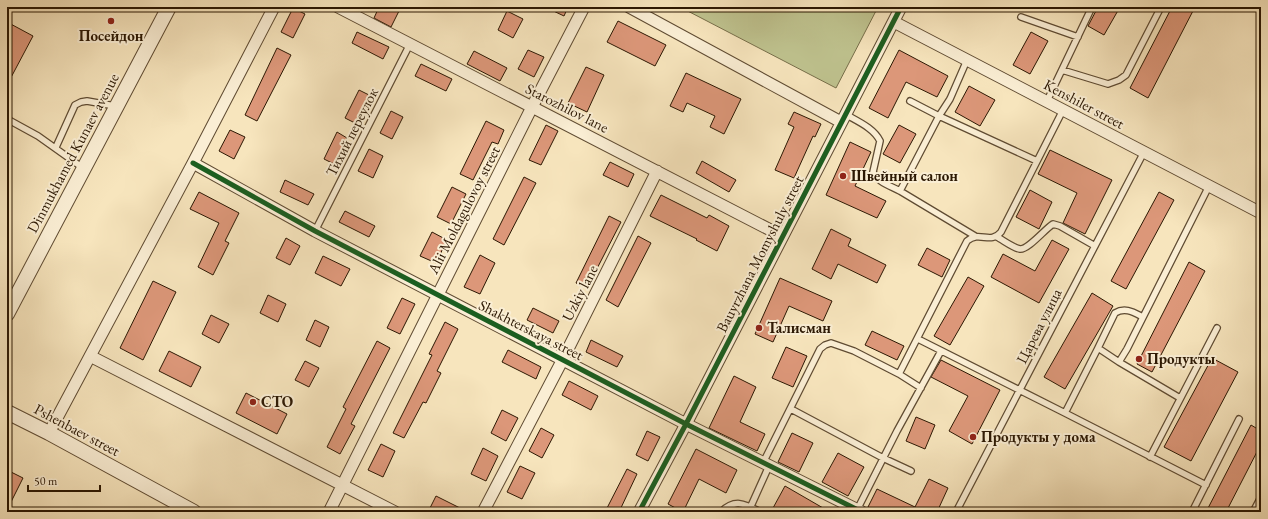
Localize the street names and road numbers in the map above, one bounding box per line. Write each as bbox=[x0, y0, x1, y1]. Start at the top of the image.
street label: Dinmukhamed Kunaev avenue bbox=[22, 70, 123, 236]
street label: Kenshiler street bbox=[1041, 74, 1128, 133]
street label: Starozhilov lane bbox=[523, 79, 612, 137]
street label: Тихий переулок bbox=[321, 84, 382, 179]
street label: Alii Moldagulovoy street bbox=[423, 142, 504, 278]
street label: Bauyrzhana Momyshuly street bbox=[712, 172, 807, 335]
street label: Uzkiy lane bbox=[557, 261, 602, 324]
street label: Царева улица bbox=[1012, 285, 1066, 366]
street label: Shakhterskaya street bbox=[476, 295, 587, 364]
street label: Pshenbaev street bbox=[31, 399, 124, 460]

